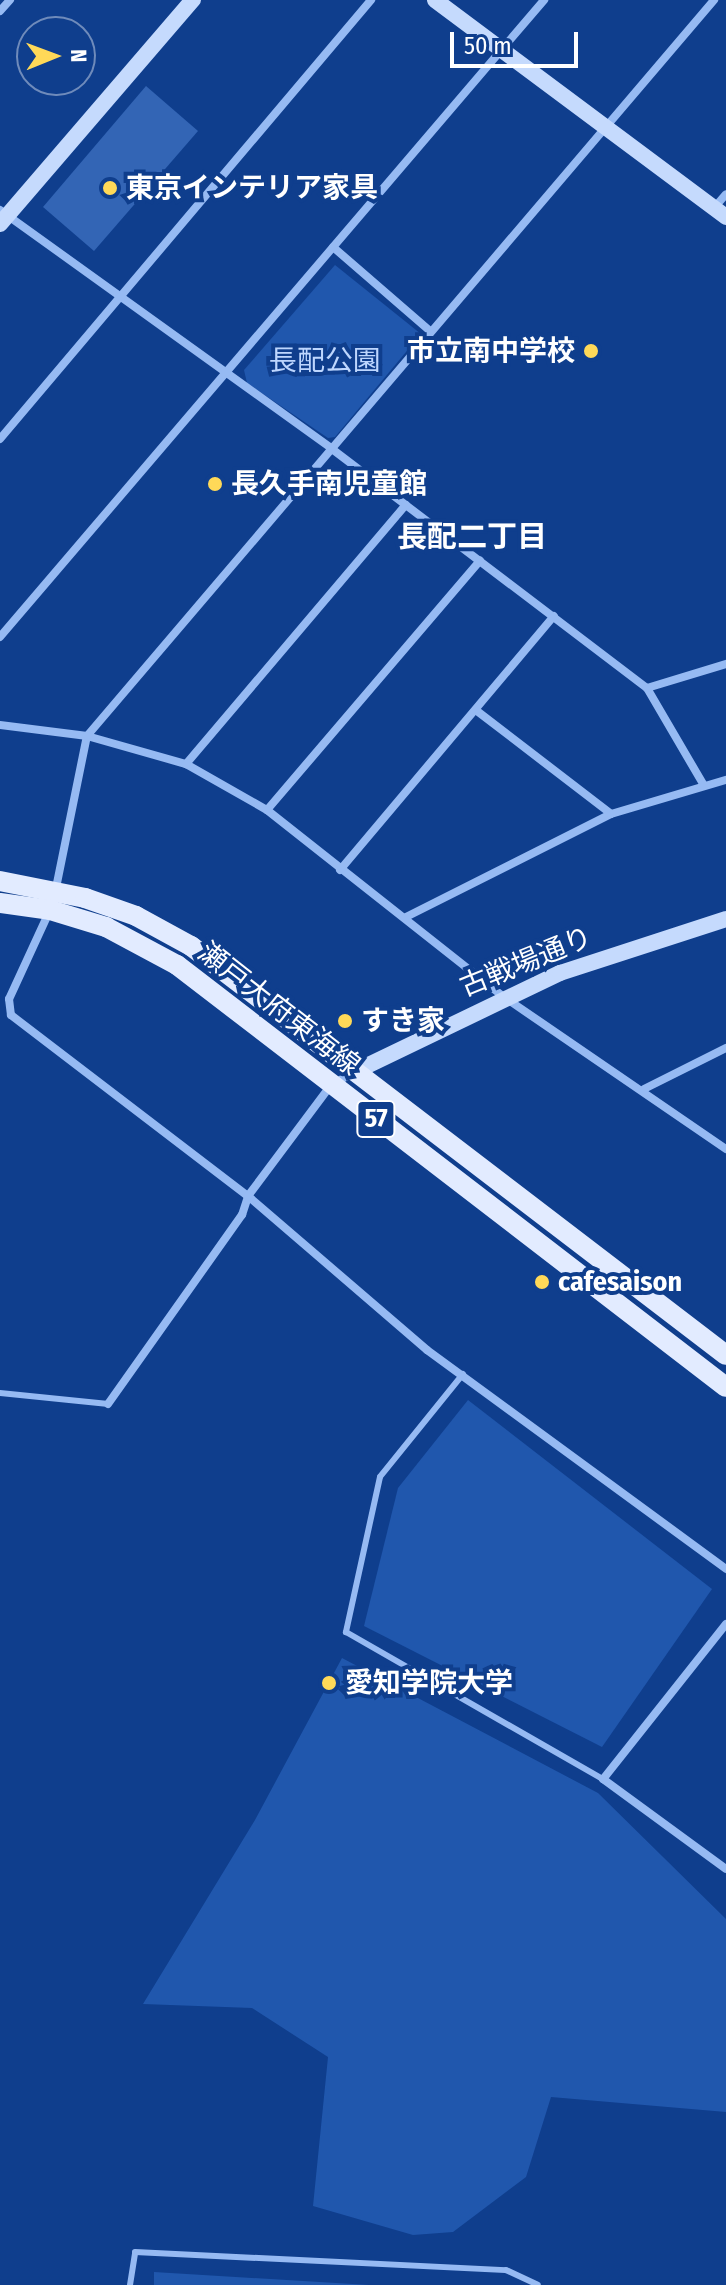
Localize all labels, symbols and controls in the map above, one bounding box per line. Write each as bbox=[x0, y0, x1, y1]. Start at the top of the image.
north arrow bbox=[16, 16, 96, 96]
scale bar bbox=[454, 16, 582, 66]
text: 50 m bbox=[464, 32, 512, 60]
text: N bbox=[65, 49, 92, 62]
place label: 東京インテリア家具 bbox=[126, 171, 378, 205]
marker: 東京インテリア家具 bbox=[101, 179, 119, 197]
place label: 市立南中学校 bbox=[407, 334, 575, 368]
marker: 市立南中学校 bbox=[582, 342, 600, 360]
park label: 長配公園 bbox=[269, 344, 381, 378]
place label: 長久手南児童館 bbox=[231, 467, 427, 501]
marker: 長久手南児童館 bbox=[206, 475, 224, 493]
district label: 長配二丁目 bbox=[397, 519, 547, 555]
street label: 古戦場通り bbox=[455, 920, 597, 1004]
street label: 瀬戸大府東海線 bbox=[191, 935, 367, 1083]
place label: すき家 bbox=[361, 1004, 445, 1038]
marker: すき家 bbox=[336, 1012, 354, 1030]
road number: 57 bbox=[356, 1097, 396, 1141]
place label: cafesaison bbox=[558, 1265, 682, 1299]
marker: cafesaison bbox=[533, 1273, 551, 1291]
place label: 愛知学院大学 bbox=[345, 1666, 513, 1700]
marker: 愛知学院大学 bbox=[320, 1674, 338, 1692]

